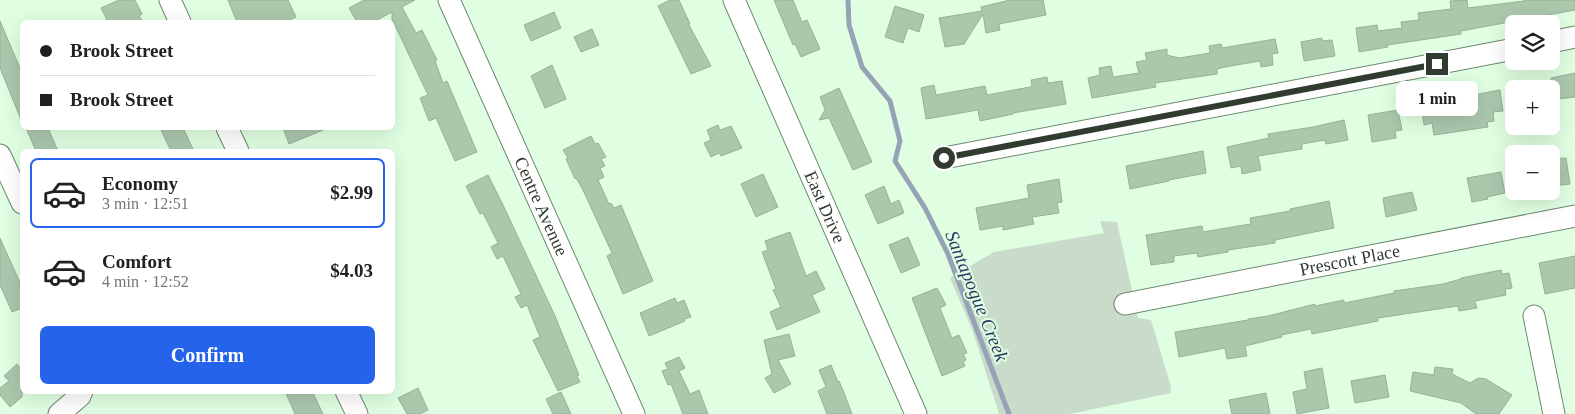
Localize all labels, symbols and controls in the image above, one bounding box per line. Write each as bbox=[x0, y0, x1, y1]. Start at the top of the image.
map controls bbox=[1505, 15, 1560, 200]
button: layers bbox=[1505, 15, 1560, 70]
text: Brook Street bbox=[70, 40, 173, 61]
route end bbox=[1426, 53, 1448, 75]
button: + bbox=[1505, 80, 1560, 135]
callout: 1 min bbox=[1396, 82, 1478, 116]
text: Brook Street bbox=[70, 89, 173, 110]
text: 1 min bbox=[1418, 90, 1456, 107]
button: − bbox=[1505, 145, 1560, 200]
route start bbox=[933, 147, 955, 169]
street label: Centre Avenue bbox=[510, 154, 572, 259]
street label: East Drive bbox=[800, 168, 850, 246]
icon: car bbox=[42, 171, 87, 216]
text: Economy bbox=[102, 173, 178, 194]
text: $2.99 bbox=[330, 182, 373, 203]
text: 3 min · 12:51 bbox=[102, 195, 189, 212]
water label: Santapogue Creek bbox=[941, 228, 1013, 365]
street label: Prescott Place bbox=[1298, 240, 1402, 280]
icon: car bbox=[42, 249, 87, 294]
text: Comfort bbox=[102, 251, 172, 272]
text: $4.03 bbox=[330, 260, 373, 281]
text: 4 min · 12:52 bbox=[102, 273, 189, 290]
button: Confirm bbox=[40, 326, 375, 384]

